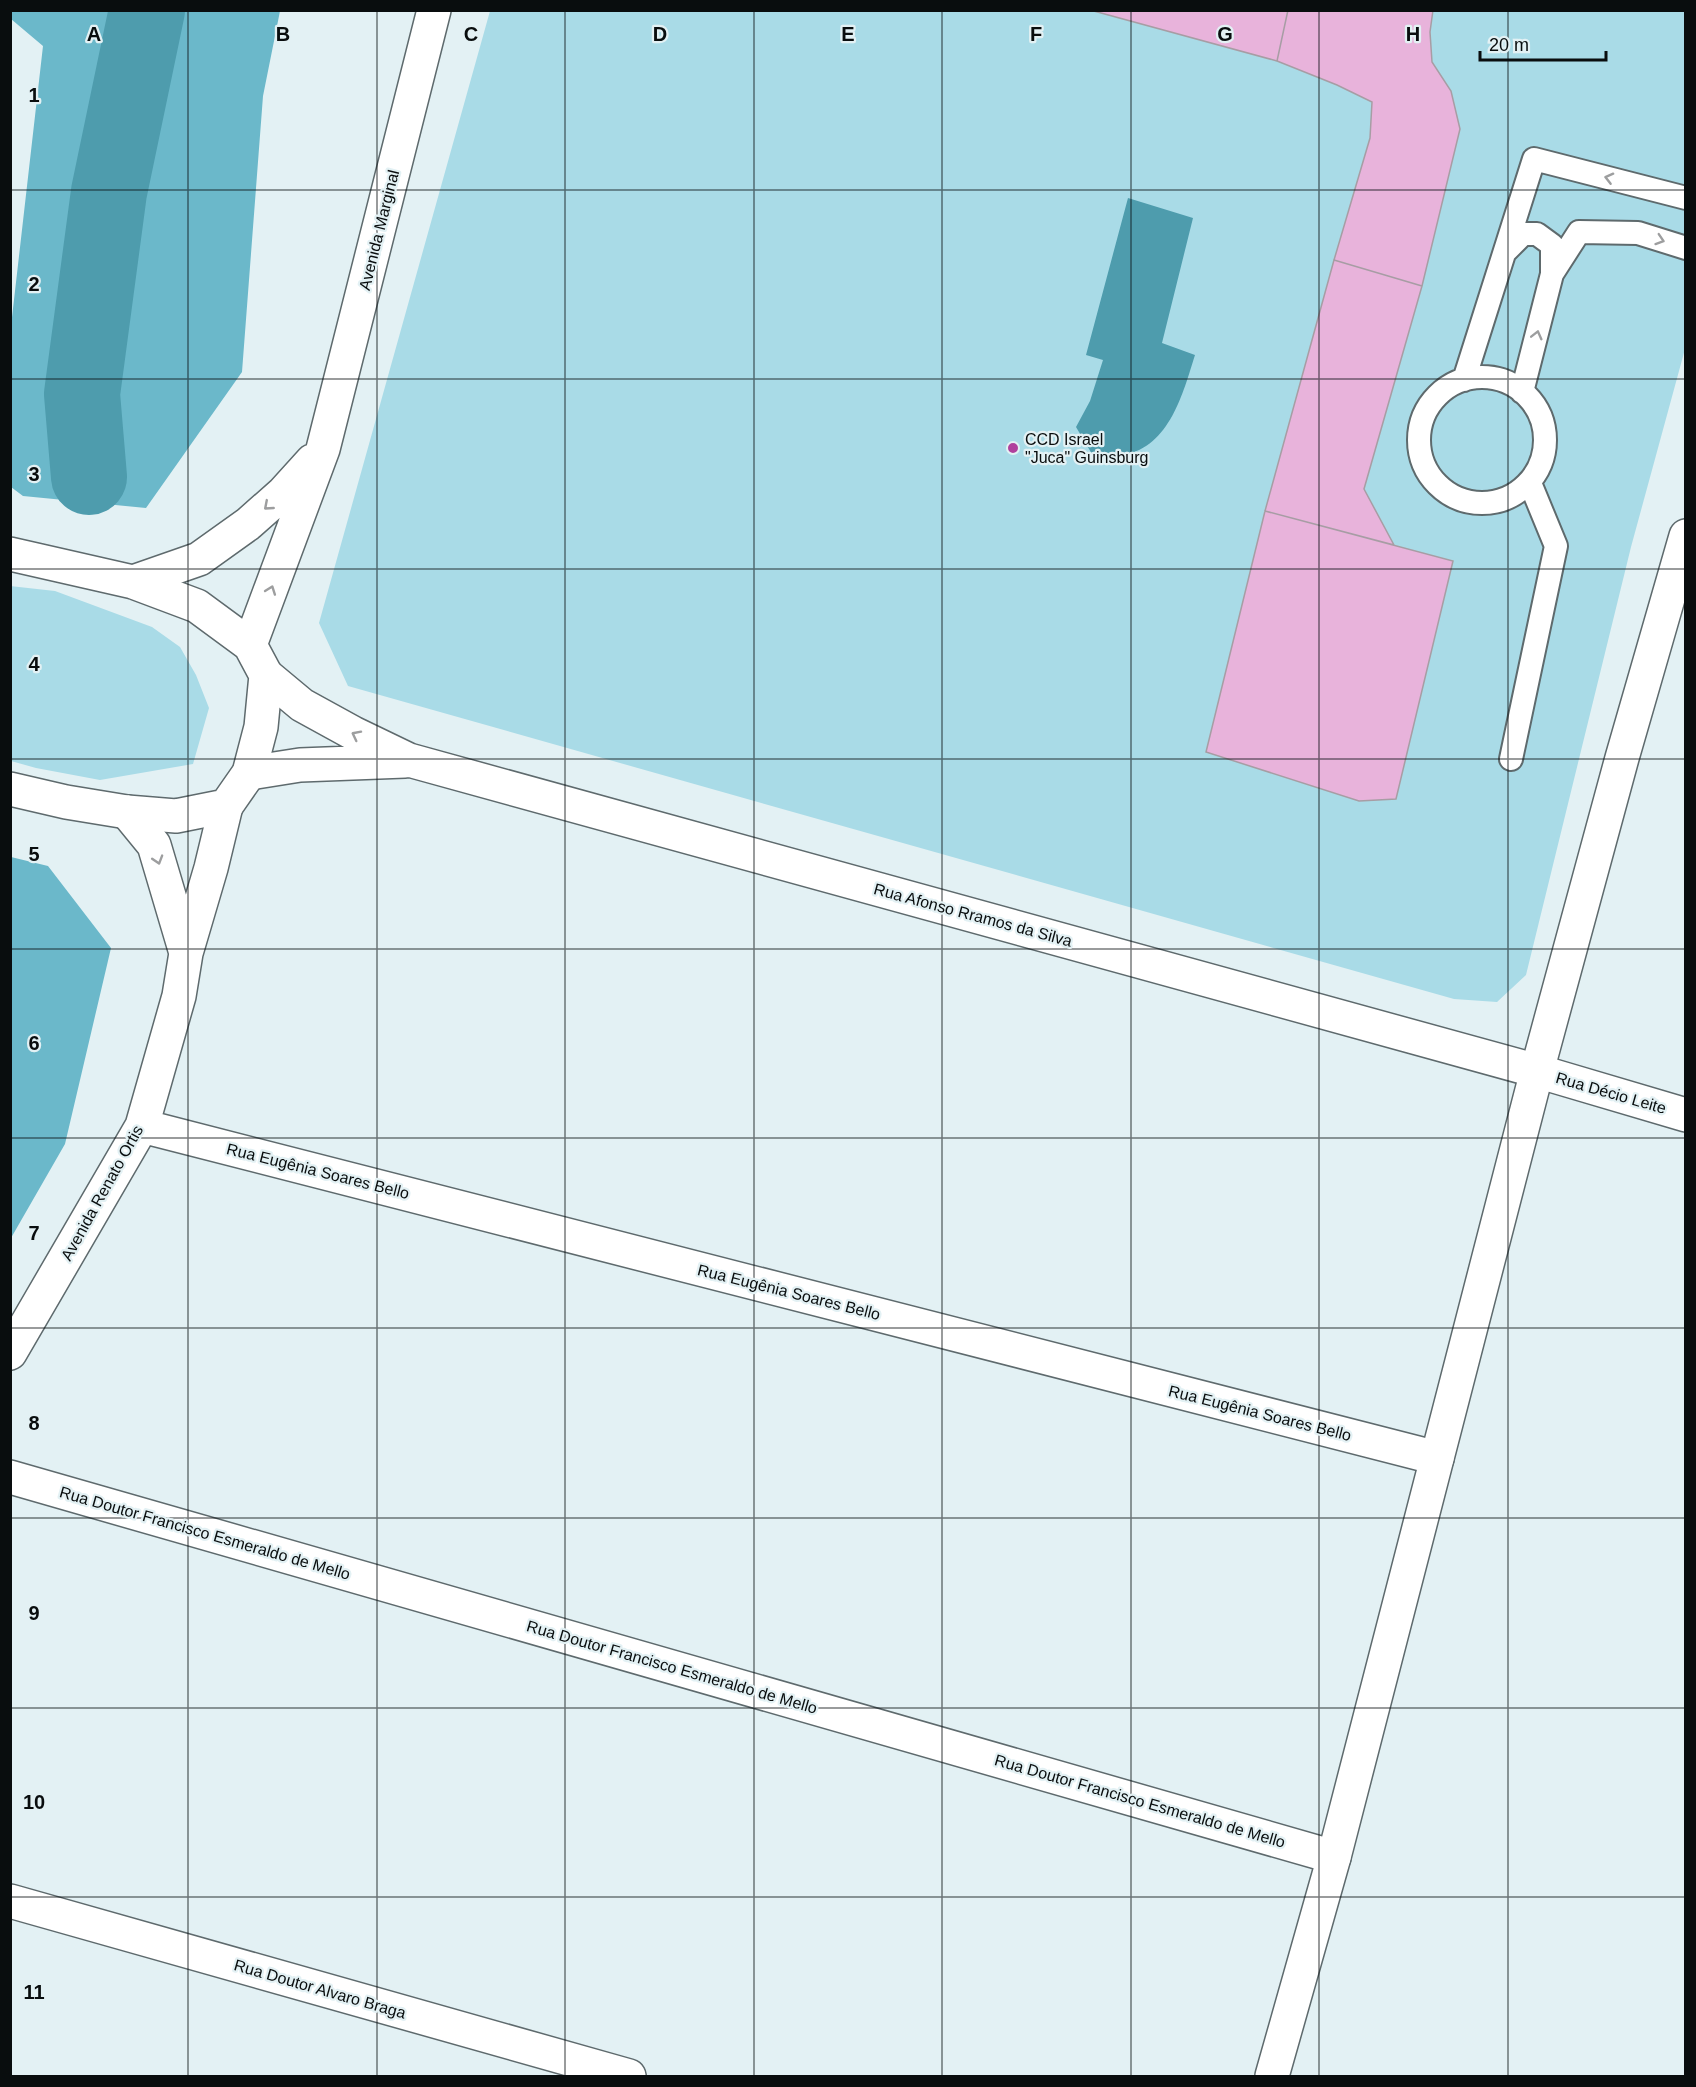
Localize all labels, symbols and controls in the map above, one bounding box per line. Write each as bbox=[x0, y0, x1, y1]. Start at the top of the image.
text: A bbox=[87, 23, 101, 45]
text: B bbox=[276, 23, 290, 45]
text: C bbox=[464, 23, 478, 45]
text: D bbox=[653, 23, 667, 45]
text: E bbox=[841, 23, 855, 45]
text: F bbox=[1030, 23, 1042, 45]
text: G bbox=[1217, 23, 1233, 45]
text: H bbox=[1406, 23, 1420, 45]
scale bar bbox=[1480, 24, 1606, 62]
text: 20 m bbox=[1489, 35, 1529, 55]
text: 1 bbox=[28, 84, 40, 106]
street label: Avenida Marginal bbox=[356, 168, 402, 292]
one-way arrow bbox=[1604, 173, 1614, 185]
one-way arrow bbox=[1654, 233, 1665, 245]
text: 2 bbox=[28, 273, 40, 295]
one-way arrow bbox=[1529, 330, 1542, 340]
place label: CCD Israel "Juca" Guinsburg bbox=[1025, 431, 1148, 466]
marker: CCD Israel "Juca" Guinsburg bbox=[1006, 441, 1020, 455]
text: 3 bbox=[28, 463, 40, 485]
one-way arrow bbox=[264, 499, 275, 510]
one-way arrow bbox=[263, 585, 276, 596]
text: 4 bbox=[28, 653, 40, 675]
one-way arrow bbox=[351, 730, 362, 742]
text: 5 bbox=[28, 843, 40, 865]
one-way arrow bbox=[151, 855, 163, 865]
street label: Rua Afonso Rramos da Silva bbox=[872, 880, 1074, 950]
text: 6 bbox=[28, 1032, 40, 1054]
street label: Rua Décio Leite bbox=[1554, 1069, 1668, 1117]
street label: Avenida Renato Ortis bbox=[58, 1122, 146, 1264]
street label: Rua Eugênia Soares Bello bbox=[225, 1140, 411, 1202]
text: 7 bbox=[28, 1222, 40, 1244]
street label: Rua Eugênia Soares Bello bbox=[696, 1261, 882, 1323]
street label: Rua Eugênia Soares Bello bbox=[1167, 1382, 1353, 1444]
text: 8 bbox=[28, 1412, 40, 1434]
street label: Rua Doutor Francisco Esmeraldo de Mello bbox=[58, 1483, 352, 1583]
text: 9 bbox=[28, 1602, 40, 1624]
street label: Rua Doutor Francisco Esmeraldo de Mello bbox=[525, 1617, 819, 1717]
street label: Rua Doutor Francisco Esmeraldo de Mello bbox=[993, 1751, 1287, 1851]
text: 10 bbox=[23, 1791, 45, 1813]
street label: Rua Doutor Alvaro Braga bbox=[232, 1956, 408, 2022]
text: 11 bbox=[23, 1981, 45, 2003]

